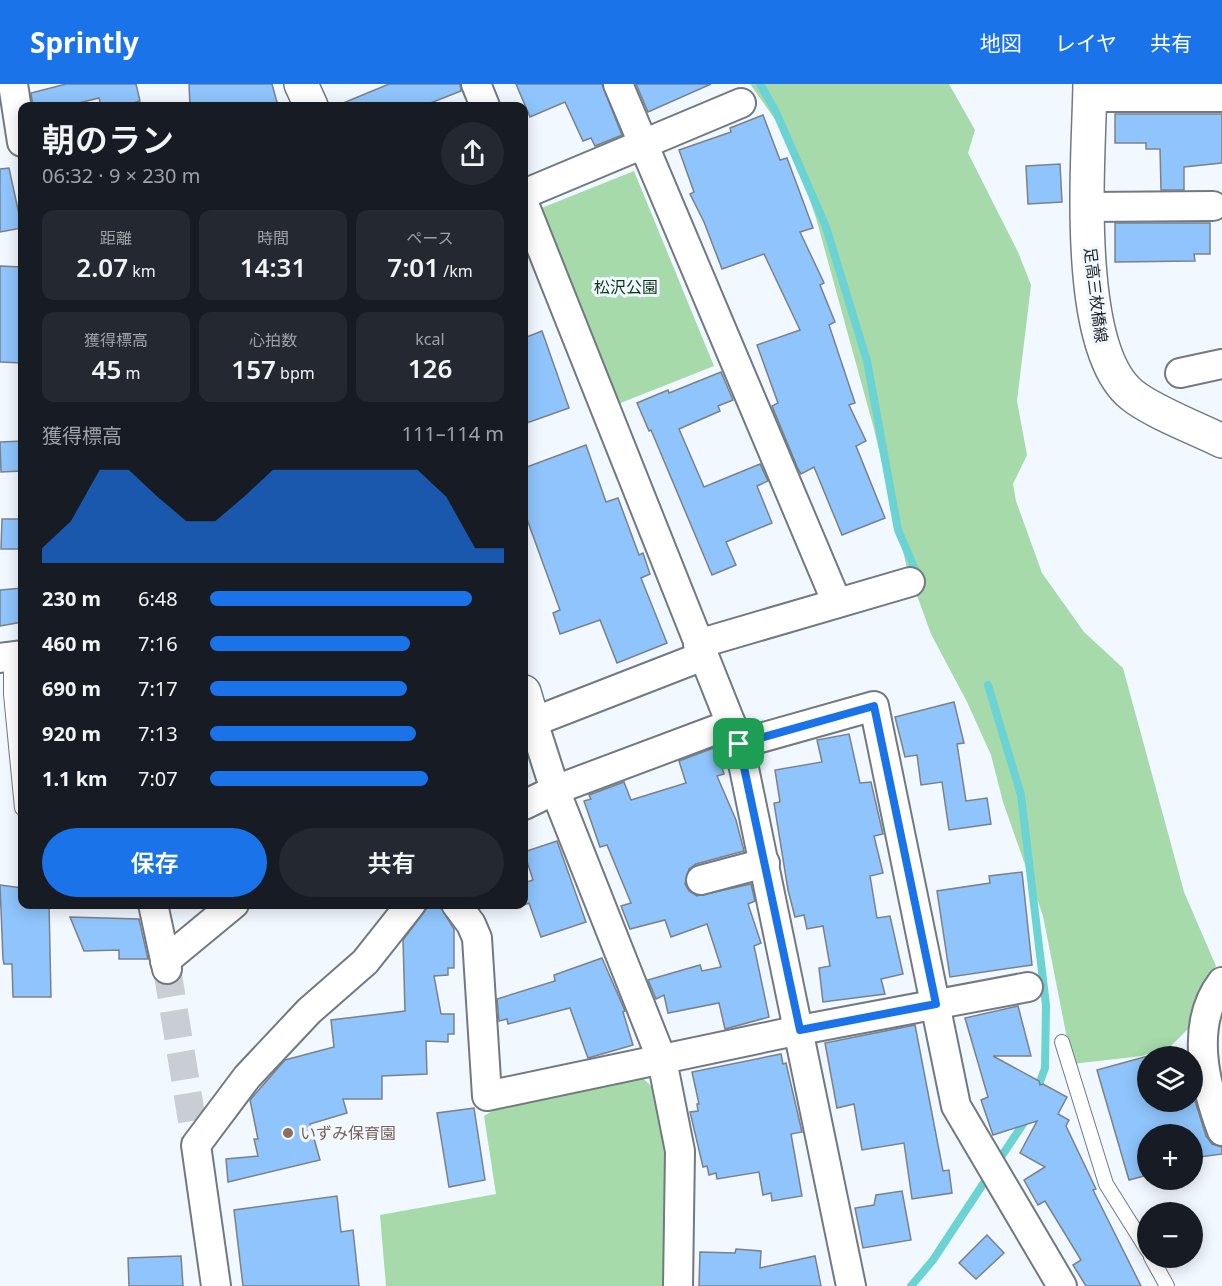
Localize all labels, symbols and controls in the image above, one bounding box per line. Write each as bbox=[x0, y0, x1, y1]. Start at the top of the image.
text: Sprintly bbox=[30, 23, 139, 61]
text: 地図 bbox=[980, 29, 1022, 57]
text: レイヤ bbox=[1055, 29, 1117, 57]
text: 共有 bbox=[1150, 29, 1192, 57]
text: 朝のラン bbox=[42, 117, 174, 162]
button: share bbox=[441, 122, 504, 185]
text: 06:32 · 9 × 230 m bbox=[42, 162, 200, 189]
text: 距離 bbox=[100, 227, 132, 249]
text: 時間 bbox=[257, 227, 289, 249]
text: ペース bbox=[406, 227, 454, 249]
street label: 足高三枚橋線 bbox=[1079, 246, 1113, 344]
text: 2.07 bbox=[76, 249, 128, 285]
text: 14:31 bbox=[240, 249, 306, 285]
text: 7:01 bbox=[387, 249, 439, 285]
text: km bbox=[128, 260, 156, 282]
text: /km bbox=[439, 260, 473, 282]
park label: 松沢公園 bbox=[594, 276, 658, 298]
text: kcal bbox=[415, 328, 445, 350]
text: 獲得標高 bbox=[84, 329, 148, 351]
text: 心拍数 bbox=[249, 329, 297, 351]
text: 126 bbox=[408, 350, 452, 386]
text: 45 bbox=[92, 351, 121, 387]
text: 157 bbox=[231, 351, 276, 387]
text: m bbox=[121, 362, 140, 384]
text: bpm bbox=[276, 362, 315, 384]
text: 111–114 m bbox=[401, 420, 504, 447]
text: 獲得標高 bbox=[42, 422, 122, 449]
text: 230 m bbox=[42, 585, 101, 612]
text: 6:48 bbox=[138, 585, 178, 612]
text: 460 m bbox=[42, 630, 101, 657]
text: 7:16 bbox=[138, 630, 178, 657]
text: 690 m bbox=[42, 675, 101, 702]
text: 7:17 bbox=[138, 675, 178, 702]
pin bbox=[713, 718, 764, 769]
text: 920 m bbox=[42, 720, 101, 747]
text: 7:13 bbox=[138, 720, 178, 747]
icon: arrive bbox=[722, 727, 755, 760]
text: 1.1 km bbox=[42, 765, 108, 792]
text: 7:07 bbox=[138, 765, 178, 792]
button: 保存 bbox=[42, 828, 267, 897]
button: 共有 bbox=[279, 828, 504, 897]
map controls bbox=[1137, 1046, 1203, 1268]
button: layers bbox=[1137, 1046, 1203, 1112]
place label: いずみ保育園 bbox=[300, 1122, 396, 1144]
button: + bbox=[1137, 1124, 1203, 1190]
marker: いずみ保育園 bbox=[281, 1126, 295, 1140]
button: − bbox=[1137, 1202, 1203, 1268]

